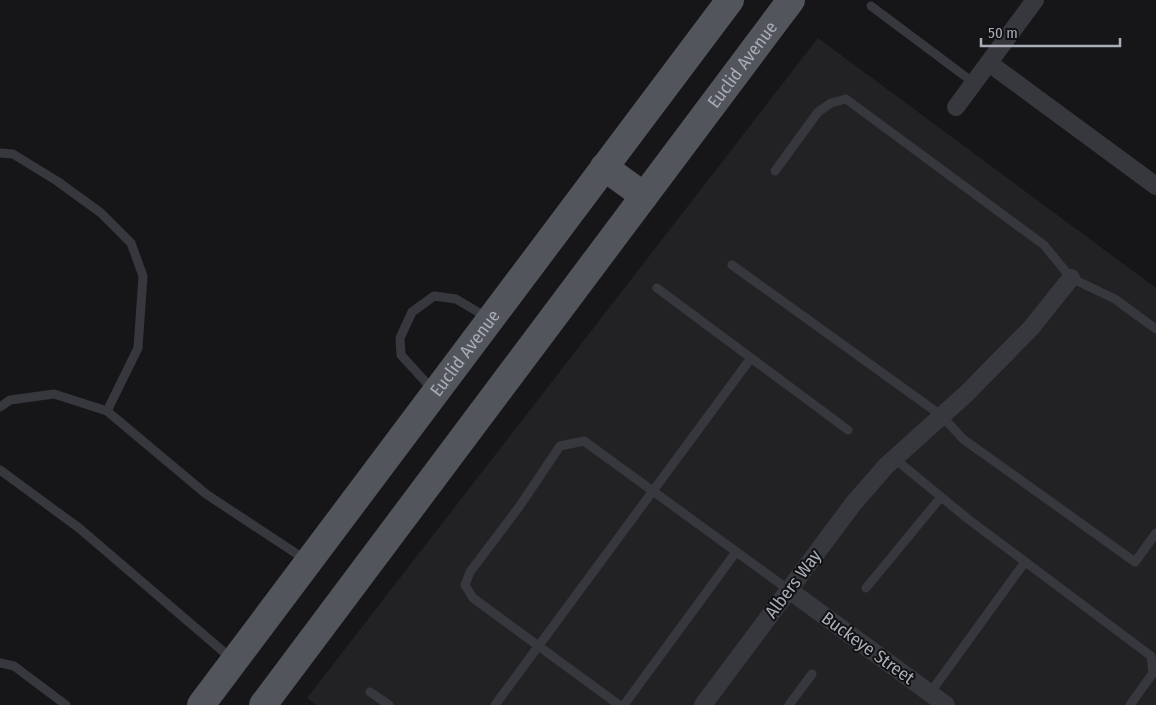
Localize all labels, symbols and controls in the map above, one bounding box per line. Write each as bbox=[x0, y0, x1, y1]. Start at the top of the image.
scale bar bbox=[981, 15, 1120, 47]
street label: Euclid Avenue bbox=[703, 17, 782, 112]
text: 50 m bbox=[988, 24, 1018, 42]
street label: Euclid Avenue bbox=[425, 305, 505, 401]
street label: Albers Way bbox=[760, 545, 826, 623]
street label: Buckeye Street bbox=[817, 607, 919, 689]

